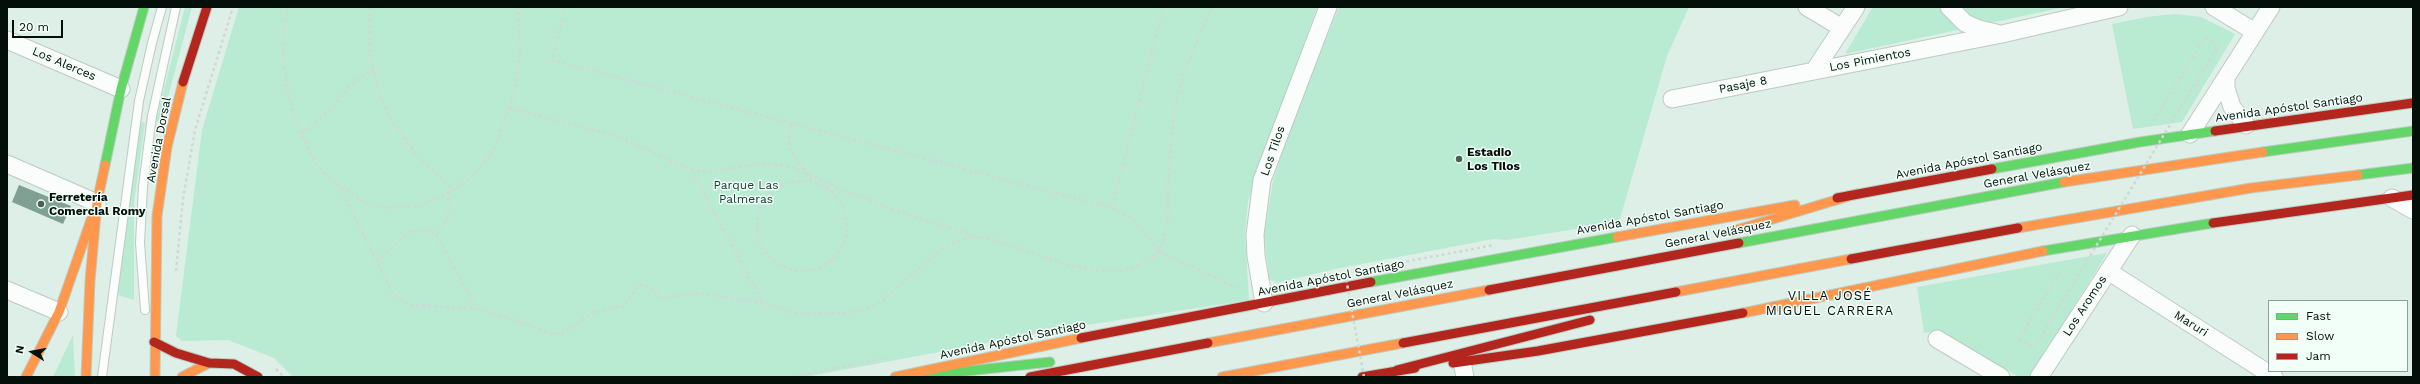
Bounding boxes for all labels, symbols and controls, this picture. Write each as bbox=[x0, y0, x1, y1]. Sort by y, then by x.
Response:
scale bar bbox=[14, 12, 65, 38]
text: 20 m bbox=[19, 20, 49, 34]
street label: Los Alerces bbox=[30, 44, 98, 84]
street label: Los Pimientos bbox=[1828, 45, 1912, 75]
street label: Pasaje 8 bbox=[1718, 73, 1768, 97]
street label: Avenida Apóstol Santiago bbox=[2214, 91, 2364, 125]
street label: Avenida Dorsal bbox=[144, 96, 174, 184]
street label: Los Tilos bbox=[1258, 124, 1288, 178]
street label: Avenida Apóstol Santiago bbox=[1895, 140, 2043, 182]
place label: Estadio Los Tilos bbox=[1467, 145, 1520, 173]
marker: Estadio Los Tilos bbox=[1454, 154, 1464, 164]
street label: General Velásquez bbox=[1982, 158, 2092, 192]
park label: Parque Las Palmeras bbox=[713, 178, 779, 206]
place label: Ferretería Comercial Romy bbox=[49, 190, 145, 218]
street label: Avenida Apóstol Santiago bbox=[1575, 198, 1725, 238]
marker: Ferretería Comercial Romy bbox=[36, 199, 46, 209]
street label: General Velásquez bbox=[1663, 217, 1773, 251]
street label: Avenida Apóstol Santiago bbox=[1257, 257, 1405, 299]
street label: Los Aromos bbox=[2060, 273, 2110, 339]
street label: General Velásquez bbox=[1345, 277, 1455, 311]
district label: VILLA JOSÉ MIGUEL CARRERA bbox=[1766, 288, 1894, 319]
legend bbox=[2268, 300, 2408, 372]
street label: Maruri bbox=[2171, 308, 2211, 340]
text: Fast bbox=[2306, 309, 2331, 323]
street label: Avenida Apóstol Santiago bbox=[939, 317, 1087, 363]
text: Slow bbox=[2306, 329, 2334, 343]
north arrow bbox=[12, 332, 52, 372]
text: N bbox=[13, 344, 27, 355]
text: Jam bbox=[2306, 349, 2331, 363]

